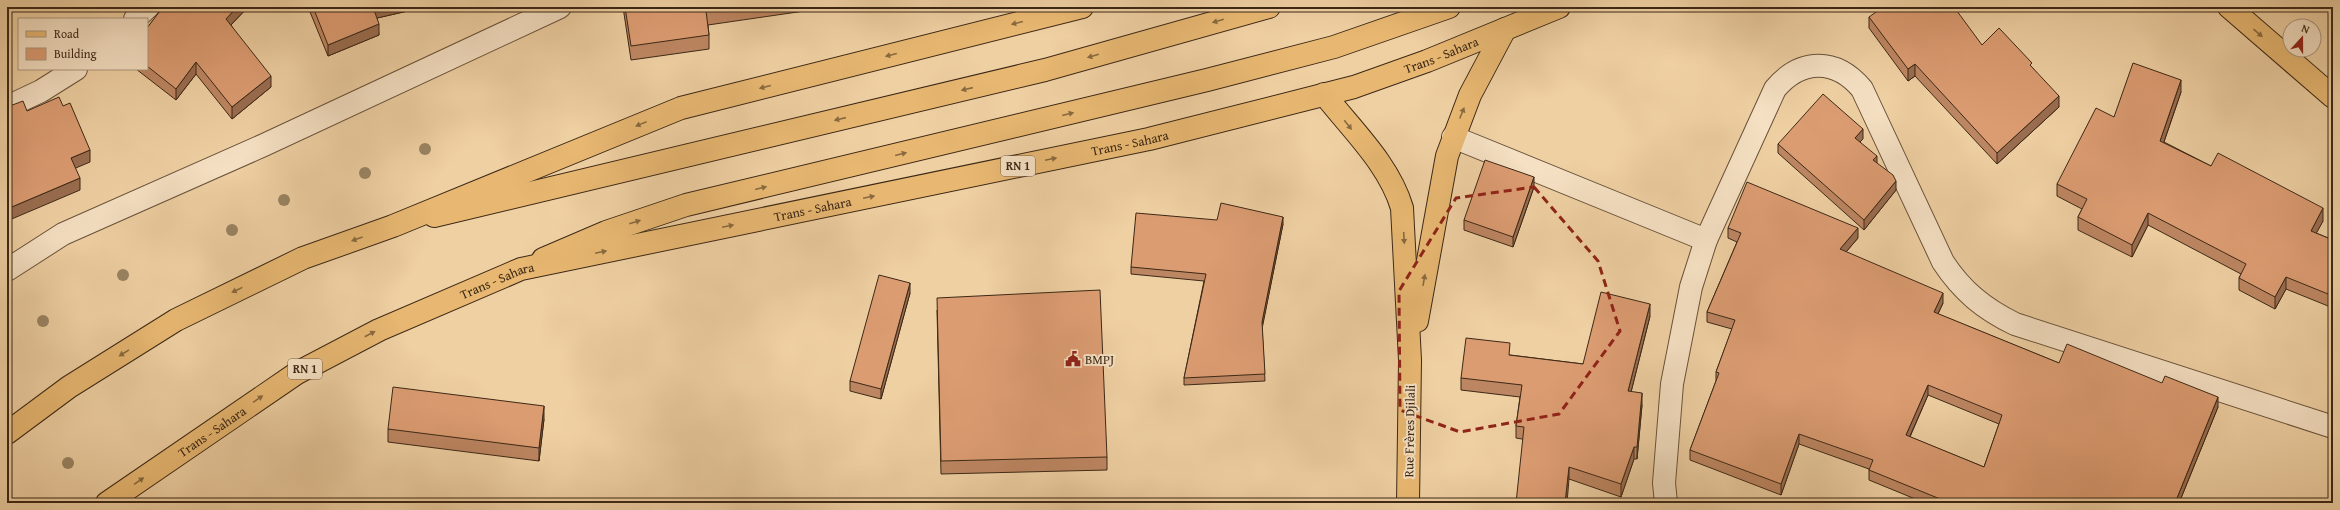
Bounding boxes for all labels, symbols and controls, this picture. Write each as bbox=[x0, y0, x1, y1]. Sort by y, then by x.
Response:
legend bbox=[18, 18, 148, 70]
one-way arrow bbox=[1212, 18, 1224, 24]
north arrow bbox=[2282, 18, 2322, 58]
text: N bbox=[2299, 20, 2312, 38]
one-way arrow bbox=[1011, 21, 1023, 27]
text: Road bbox=[54, 25, 80, 42]
one-way arrow bbox=[2253, 28, 2263, 37]
street label: Trans - Sahara bbox=[1401, 32, 1482, 78]
text: Building bbox=[54, 45, 97, 62]
one-way arrow bbox=[885, 52, 897, 58]
one-way arrow bbox=[1087, 54, 1099, 60]
one-way arrow bbox=[759, 84, 771, 90]
one-way arrow bbox=[961, 86, 973, 92]
one-way arrow bbox=[1460, 106, 1466, 118]
one-way arrow bbox=[1062, 110, 1074, 116]
one-way arrow bbox=[834, 116, 847, 122]
one-way arrow bbox=[1344, 119, 1353, 130]
one-way arrow bbox=[634, 122, 646, 128]
street label: Trans - Sahara bbox=[1089, 125, 1171, 161]
one-way arrow bbox=[895, 151, 907, 157]
road number: RN 1 bbox=[1001, 156, 1035, 176]
one-way arrow bbox=[1045, 156, 1057, 162]
one-way arrow bbox=[754, 184, 767, 190]
street label: Trans - Sahara bbox=[772, 192, 854, 226]
one-way arrow bbox=[863, 193, 875, 199]
one-way arrow bbox=[630, 219, 642, 225]
one-way arrow bbox=[722, 222, 734, 228]
one-way arrow bbox=[1401, 232, 1408, 244]
one-way arrow bbox=[350, 236, 362, 242]
one-way arrow bbox=[595, 249, 607, 255]
street label: Trans - Sahara bbox=[457, 257, 537, 304]
one-way arrow bbox=[1422, 274, 1428, 286]
one-way arrow bbox=[232, 287, 243, 293]
one-way arrow bbox=[365, 331, 376, 338]
one-way arrow bbox=[118, 349, 130, 356]
public building icon: BMPJ bbox=[1064, 350, 1082, 368]
place label: BMPJ bbox=[1085, 350, 1114, 369]
road number: RN 1 bbox=[288, 359, 322, 379]
street label: Rue Frères Djilali bbox=[1399, 384, 1420, 478]
one-way arrow bbox=[253, 395, 263, 403]
street label: Trans - Sahara bbox=[174, 401, 251, 462]
one-way arrow bbox=[134, 477, 144, 485]

